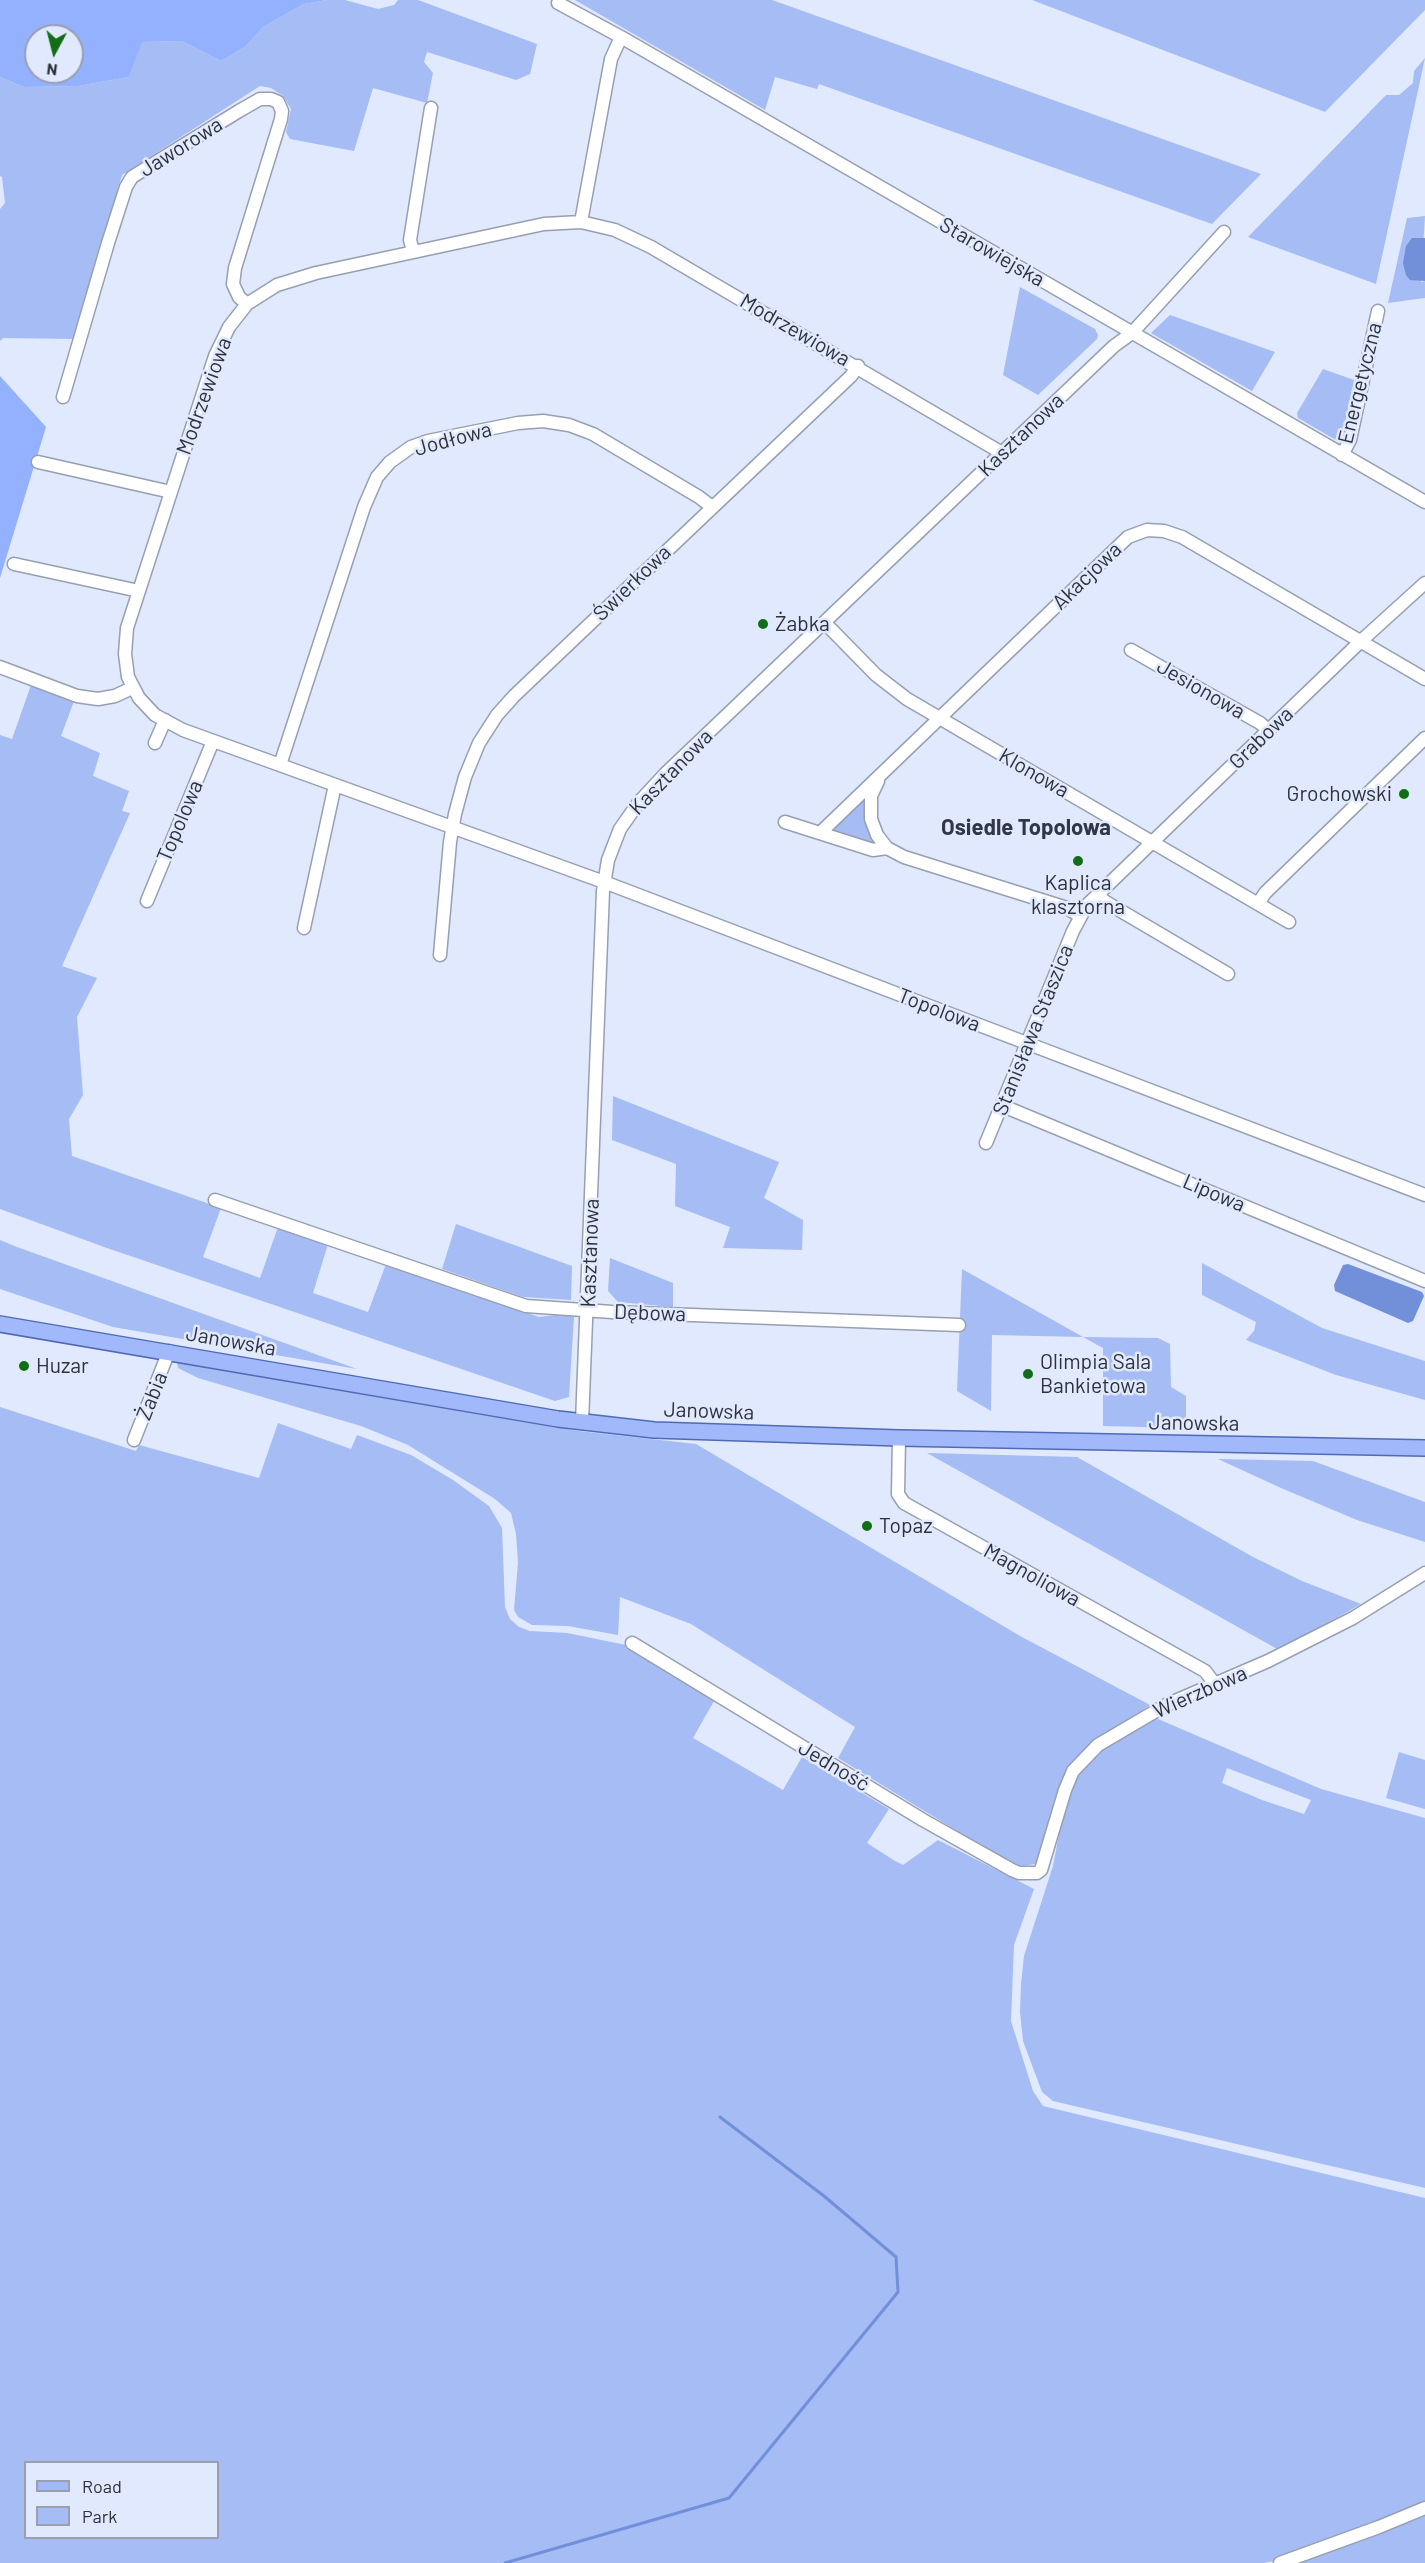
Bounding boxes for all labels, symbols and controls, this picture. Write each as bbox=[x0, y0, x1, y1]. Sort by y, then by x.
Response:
north arrow bbox=[24, 24, 84, 84]
text: N bbox=[46, 60, 58, 80]
street label: Jaworowa bbox=[135, 112, 227, 182]
street label: Starowiejska bbox=[935, 212, 1049, 292]
street label: Modrzewiowa bbox=[735, 288, 855, 372]
street label: Energetyczna bbox=[1333, 320, 1387, 446]
street label: Modrzewiowa bbox=[171, 334, 237, 458]
street label: Kasztanowa bbox=[973, 388, 1069, 482]
street label: Jodłowa bbox=[412, 417, 494, 461]
street label: Akacjowa bbox=[1047, 537, 1127, 615]
street label: Świerkowa bbox=[588, 540, 676, 626]
place label: Żabka bbox=[775, 611, 830, 637]
marker: Żabka bbox=[756, 617, 770, 631]
street label: Jesionowa bbox=[1152, 654, 1250, 724]
street label: Grabowa bbox=[1224, 701, 1298, 775]
street label: Kasztanowa bbox=[624, 724, 718, 820]
street label: Klonowa bbox=[994, 743, 1074, 803]
street label: Topolowa bbox=[152, 776, 208, 866]
place label: Grochowski bbox=[1287, 781, 1392, 807]
marker: Grochowski bbox=[1397, 787, 1411, 801]
district label: Osiedle Topolowa bbox=[941, 815, 1111, 841]
marker: Kaplica klasztorna bbox=[1071, 854, 1085, 868]
place label: Kaplica klasztorna bbox=[1031, 870, 1125, 920]
street label: Stanisława Staszica bbox=[987, 941, 1079, 1119]
street label: Topolowa bbox=[894, 983, 984, 1037]
street label: Lipowa bbox=[1179, 1169, 1249, 1217]
street label: Kasztanowa bbox=[576, 1198, 604, 1308]
street label: Dębowa bbox=[614, 1299, 686, 1327]
street label: Janowska bbox=[184, 1321, 278, 1361]
place label: Olimpia Sala Bankietowa bbox=[1040, 1349, 1151, 1399]
place label: Huzar bbox=[36, 1353, 89, 1379]
marker: Huzar bbox=[17, 1359, 31, 1373]
marker: Olimpia Sala Bankietowa bbox=[1021, 1367, 1035, 1381]
street label: Żabia bbox=[131, 1368, 173, 1424]
street label: Janowska bbox=[663, 1397, 755, 1425]
street label: Janowska bbox=[1148, 1410, 1240, 1436]
place label: Topaz bbox=[879, 1513, 933, 1539]
marker: Topaz bbox=[860, 1519, 874, 1533]
street label: Magnoliowa bbox=[979, 1538, 1085, 1612]
street label: Wierzbowa bbox=[1149, 1660, 1251, 1724]
street label: Jedność bbox=[794, 1735, 874, 1797]
legend bbox=[24, 2461, 219, 2539]
text: Road bbox=[82, 2475, 122, 2497]
text: Park bbox=[82, 2505, 117, 2527]

